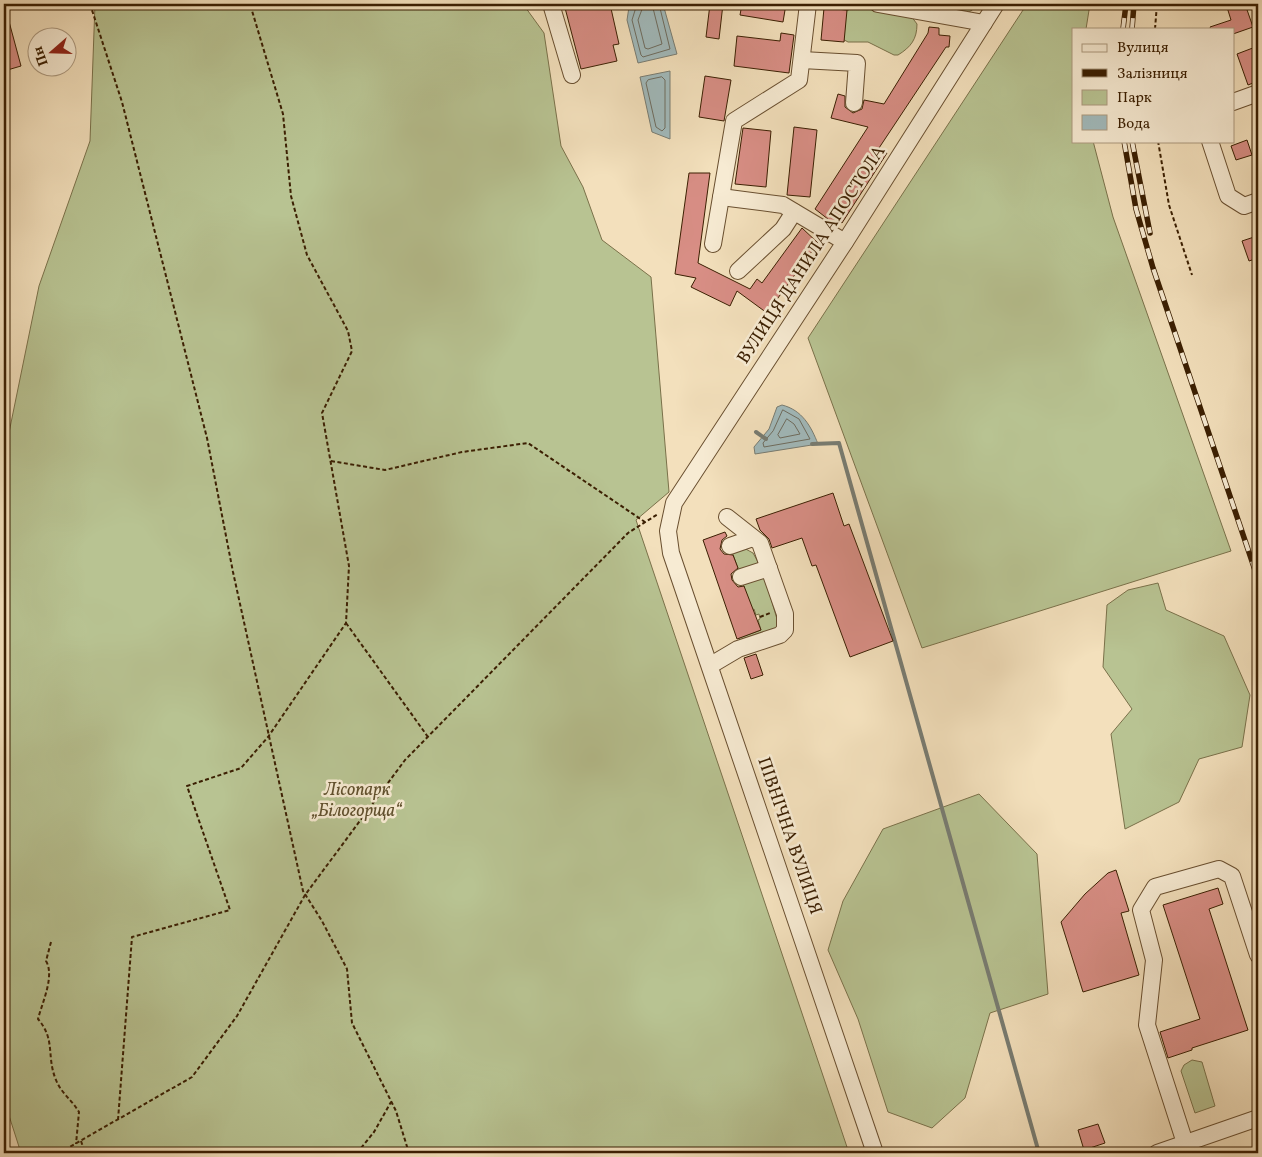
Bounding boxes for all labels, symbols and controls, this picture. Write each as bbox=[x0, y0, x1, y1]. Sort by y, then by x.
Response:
north arrow bbox=[28, 28, 78, 78]
legend bbox=[1072, 28, 1234, 142]
text: Вулиця bbox=[1117, 38, 1169, 59]
text: Пн bbox=[29, 43, 54, 69]
text: Залізниця bbox=[1117, 64, 1188, 85]
text: Парк bbox=[1117, 88, 1152, 109]
text: Вода bbox=[1117, 114, 1150, 135]
street label: ВУЛИЦЯ ДАНИЛА АПОСТОЛА bbox=[732, 141, 892, 369]
street label: ПІВНІЧНА ВУЛИЦЯ bbox=[750, 754, 828, 918]
park label: Лісопарк „Білогорща“ bbox=[311, 778, 403, 824]

